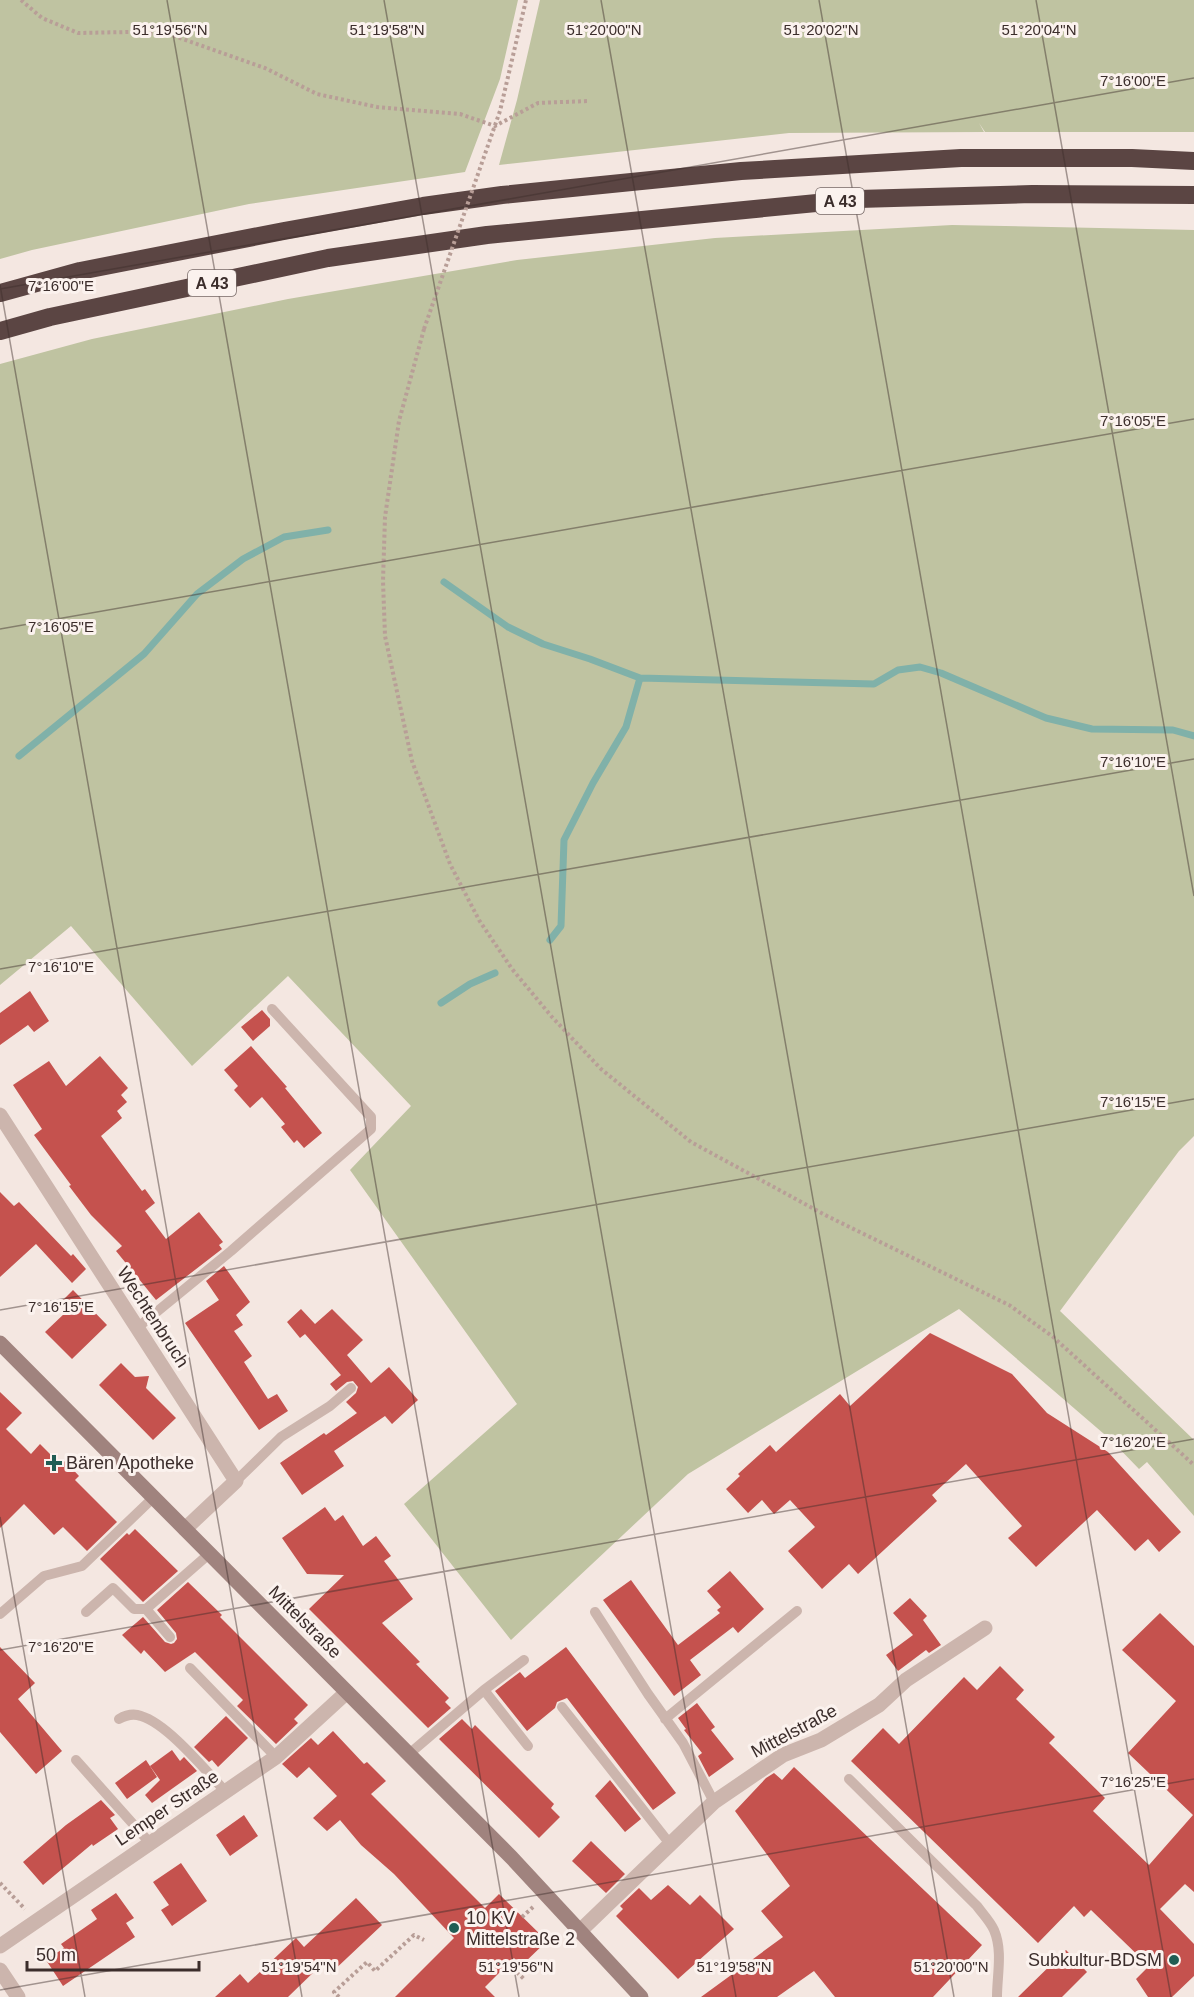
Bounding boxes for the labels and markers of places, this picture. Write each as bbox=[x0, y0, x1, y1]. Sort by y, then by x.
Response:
place label: Bären Apotheke bbox=[66, 1453, 194, 1473]
marker: Bären Apotheke bbox=[47, 1456, 61, 1470]
place label: 10 KV Mittelstraße 2 bbox=[466, 1908, 575, 1949]
marker: 10 KV Mittelstraße 2 bbox=[447, 1921, 461, 1935]
place label: Subkultur-BDSM bbox=[1028, 1950, 1162, 1970]
marker: Subkultur-BDSM bbox=[1167, 1953, 1181, 1967]

